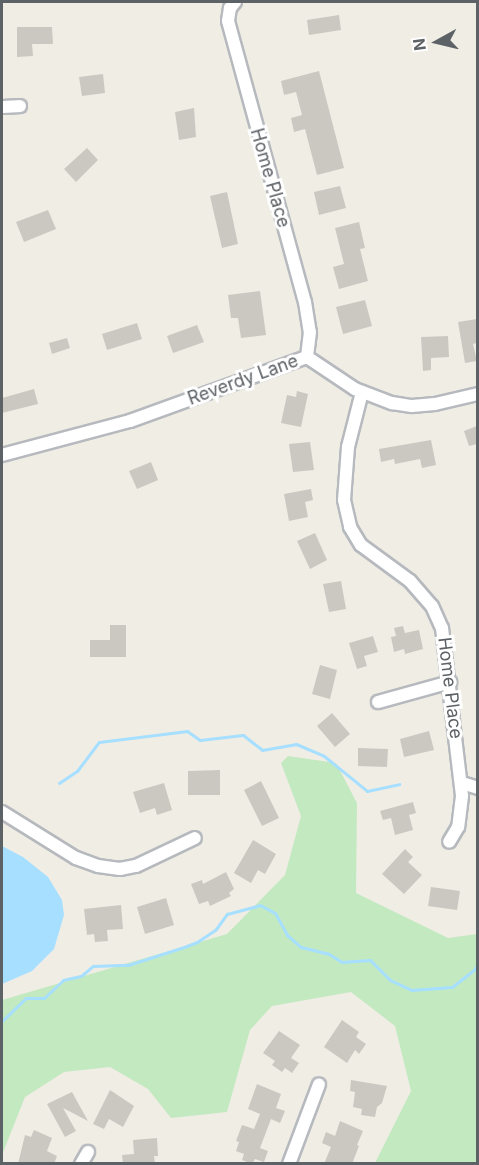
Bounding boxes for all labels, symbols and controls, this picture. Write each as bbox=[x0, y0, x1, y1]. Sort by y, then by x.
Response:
north arrow bbox=[407, 12, 467, 72]
text: N bbox=[408, 37, 430, 52]
street label: Home Place bbox=[246, 126, 294, 230]
street label: Reverdy Lane bbox=[185, 350, 301, 410]
street label: Home Place bbox=[433, 636, 467, 740]

